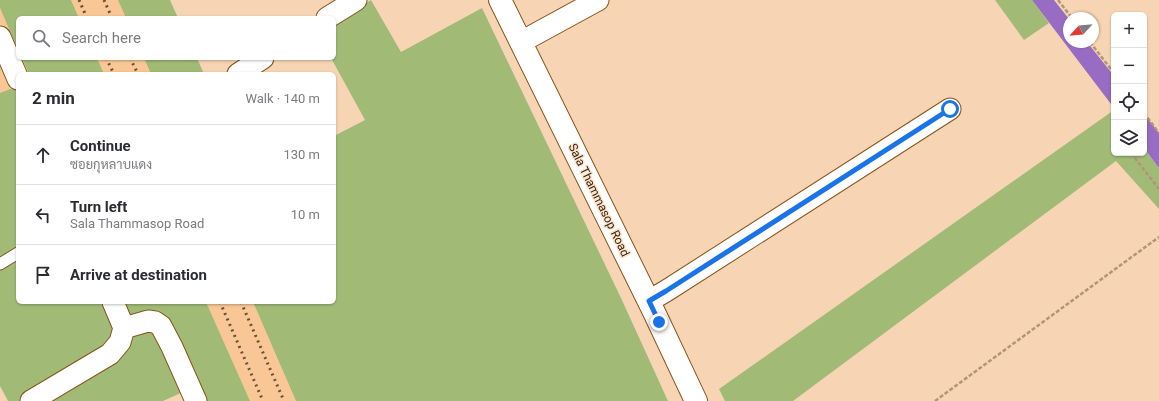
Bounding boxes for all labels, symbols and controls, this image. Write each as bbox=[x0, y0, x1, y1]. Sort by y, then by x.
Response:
north arrow bbox=[1063, 12, 1099, 48]
map controls bbox=[1111, 12, 1147, 156]
button: + bbox=[1111, 12, 1147, 48]
search box bbox=[16, 16, 336, 60]
icon: search bbox=[30, 27, 52, 49]
text: Search here bbox=[62, 29, 141, 47]
button: − bbox=[1111, 48, 1147, 84]
button: locate bbox=[1111, 84, 1147, 120]
text: 2 min bbox=[32, 88, 75, 108]
text: Walk · 140 m bbox=[245, 91, 320, 106]
route start bbox=[941, 100, 959, 118]
button: layers bbox=[1111, 120, 1147, 156]
text: Continue bbox=[70, 137, 131, 155]
street label: Sala Thammasop Road bbox=[566, 141, 632, 259]
icon: ahead bbox=[32, 144, 54, 166]
text: 130 m bbox=[283, 147, 320, 162]
text: ซอยกุหลาบแดง bbox=[70, 157, 152, 172]
text: Turn left bbox=[70, 198, 127, 216]
icon: left bbox=[32, 204, 54, 226]
text: 10 m bbox=[291, 207, 320, 222]
text: Sala Thammasop Road bbox=[70, 216, 204, 231]
icon: arrive bbox=[32, 264, 54, 286]
text: Arrive at destination bbox=[70, 266, 207, 284]
route end bbox=[650, 313, 668, 331]

